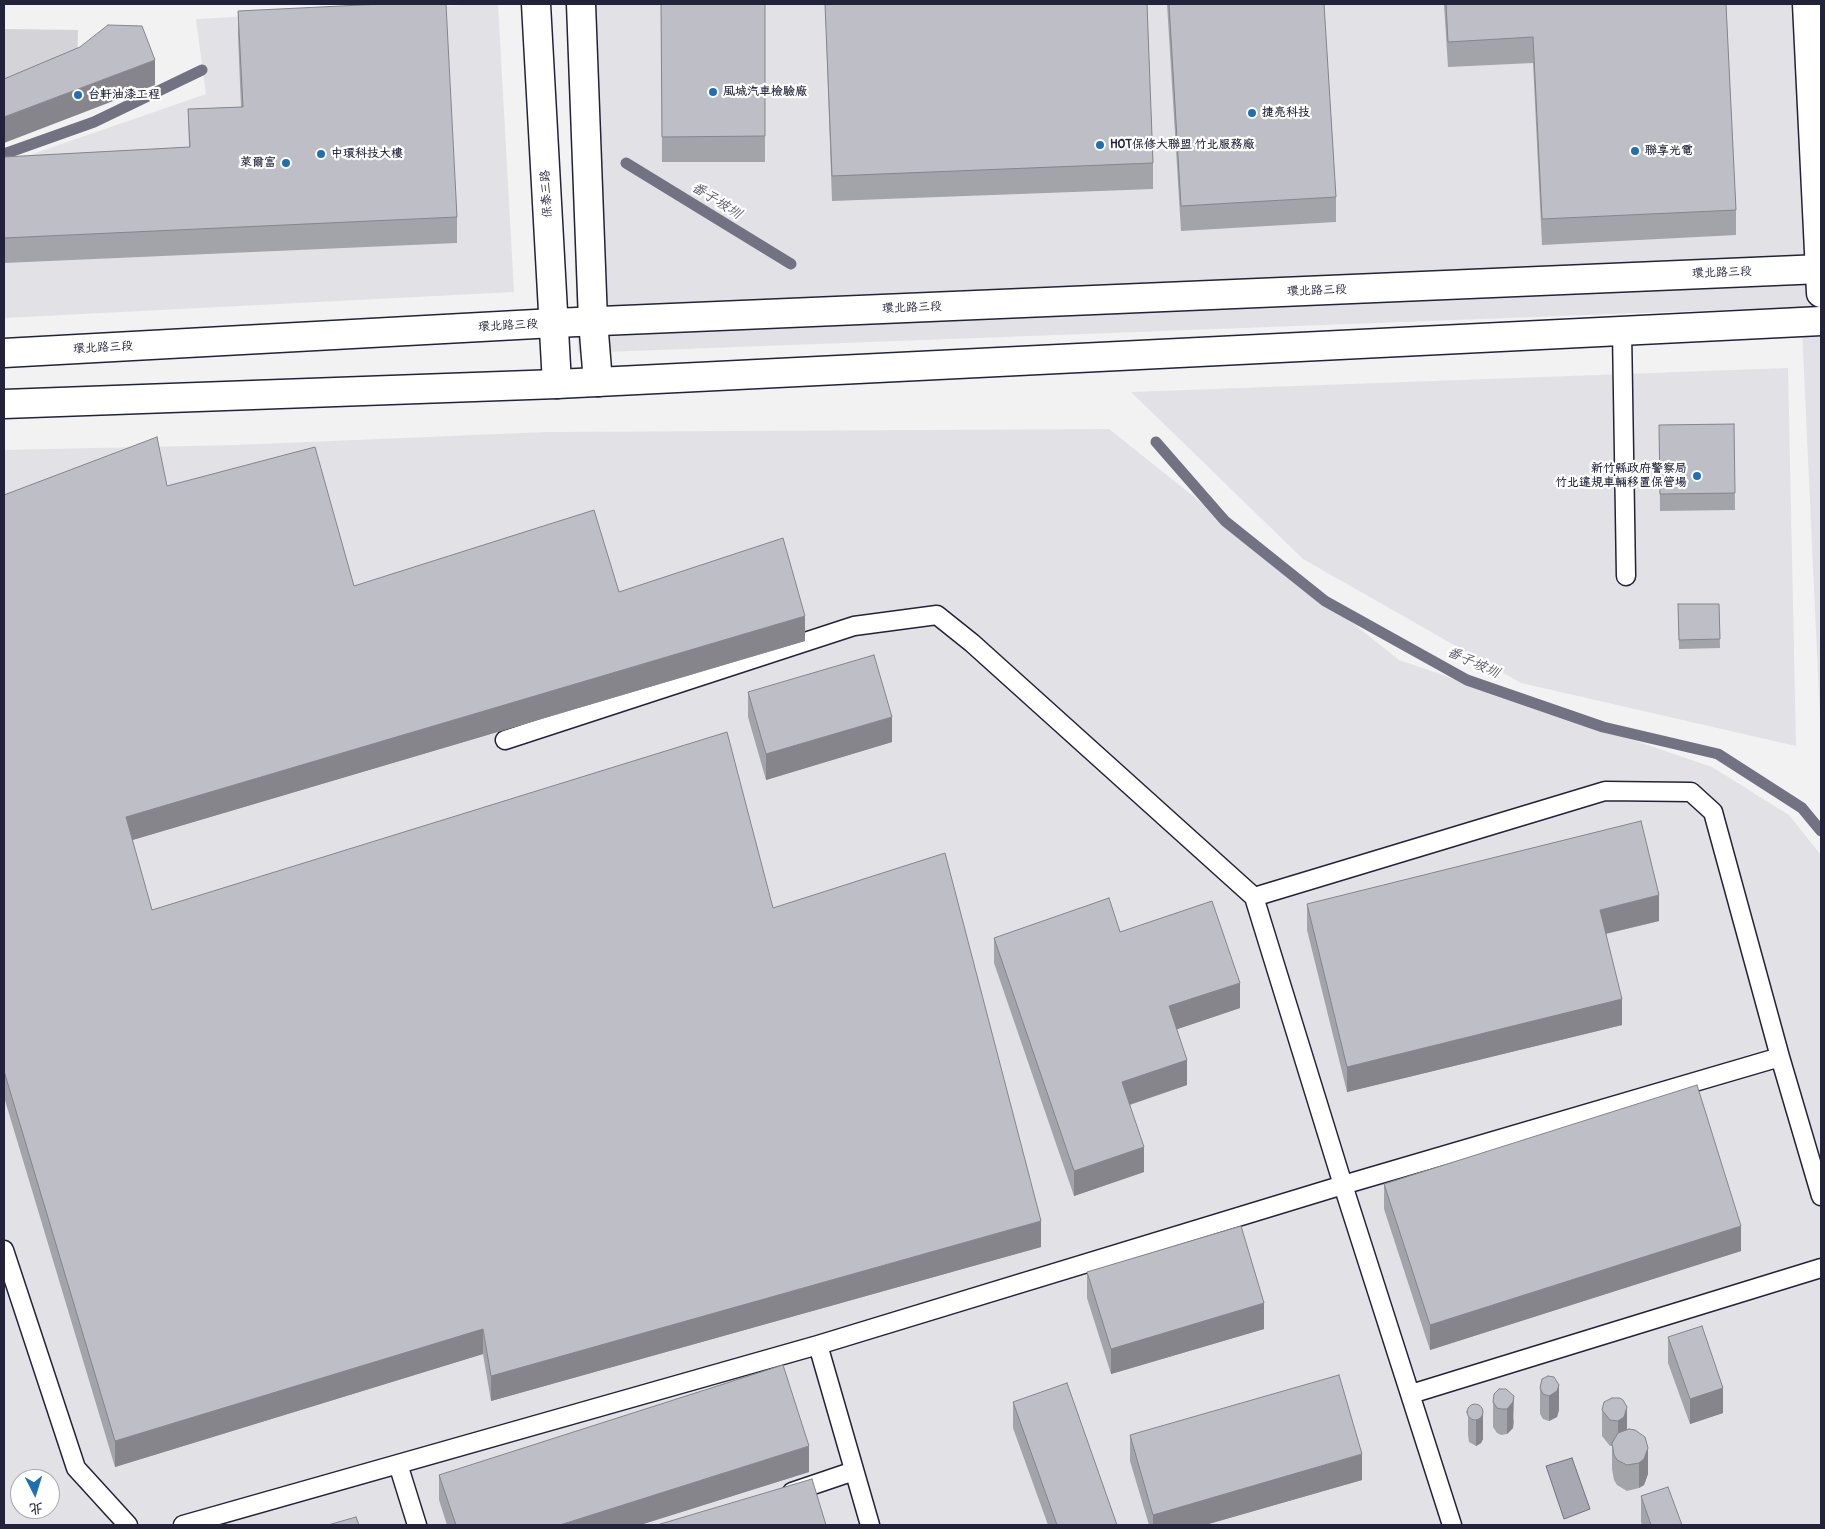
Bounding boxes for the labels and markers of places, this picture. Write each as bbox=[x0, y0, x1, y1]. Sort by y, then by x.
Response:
place label: 風城汽車檢驗廠 bbox=[723, 85, 807, 99]
marker: 風城汽車檢驗廠 bbox=[707, 86, 719, 98]
place label: 台軒油漆工程 bbox=[88, 88, 160, 102]
marker: 台軒油漆工程 bbox=[72, 89, 84, 101]
place label: 捷亮科技 bbox=[1262, 106, 1310, 120]
marker: 捷亮科技 bbox=[1246, 107, 1258, 119]
place label: HOT保修大聯盟 竹北服務廠 bbox=[1110, 138, 1254, 152]
marker: HOT保修大聯盟 竹北服務廠 bbox=[1094, 139, 1106, 151]
place label: 聯享光電 bbox=[1645, 144, 1693, 158]
marker: 聯享光電 bbox=[1629, 145, 1641, 157]
place label: 中環科技大樓 bbox=[331, 147, 403, 161]
marker: 中環科技大樓 bbox=[315, 148, 327, 160]
place label: 萊爾富 bbox=[240, 156, 276, 170]
marker: 萊爾富 bbox=[280, 157, 292, 169]
place label: 新竹縣政府警察局 竹北違規車輛移置保管場 bbox=[1555, 462, 1687, 490]
marker: 新竹縣政府警察局 竹北違規車輛移置保管場 bbox=[1691, 470, 1703, 482]

